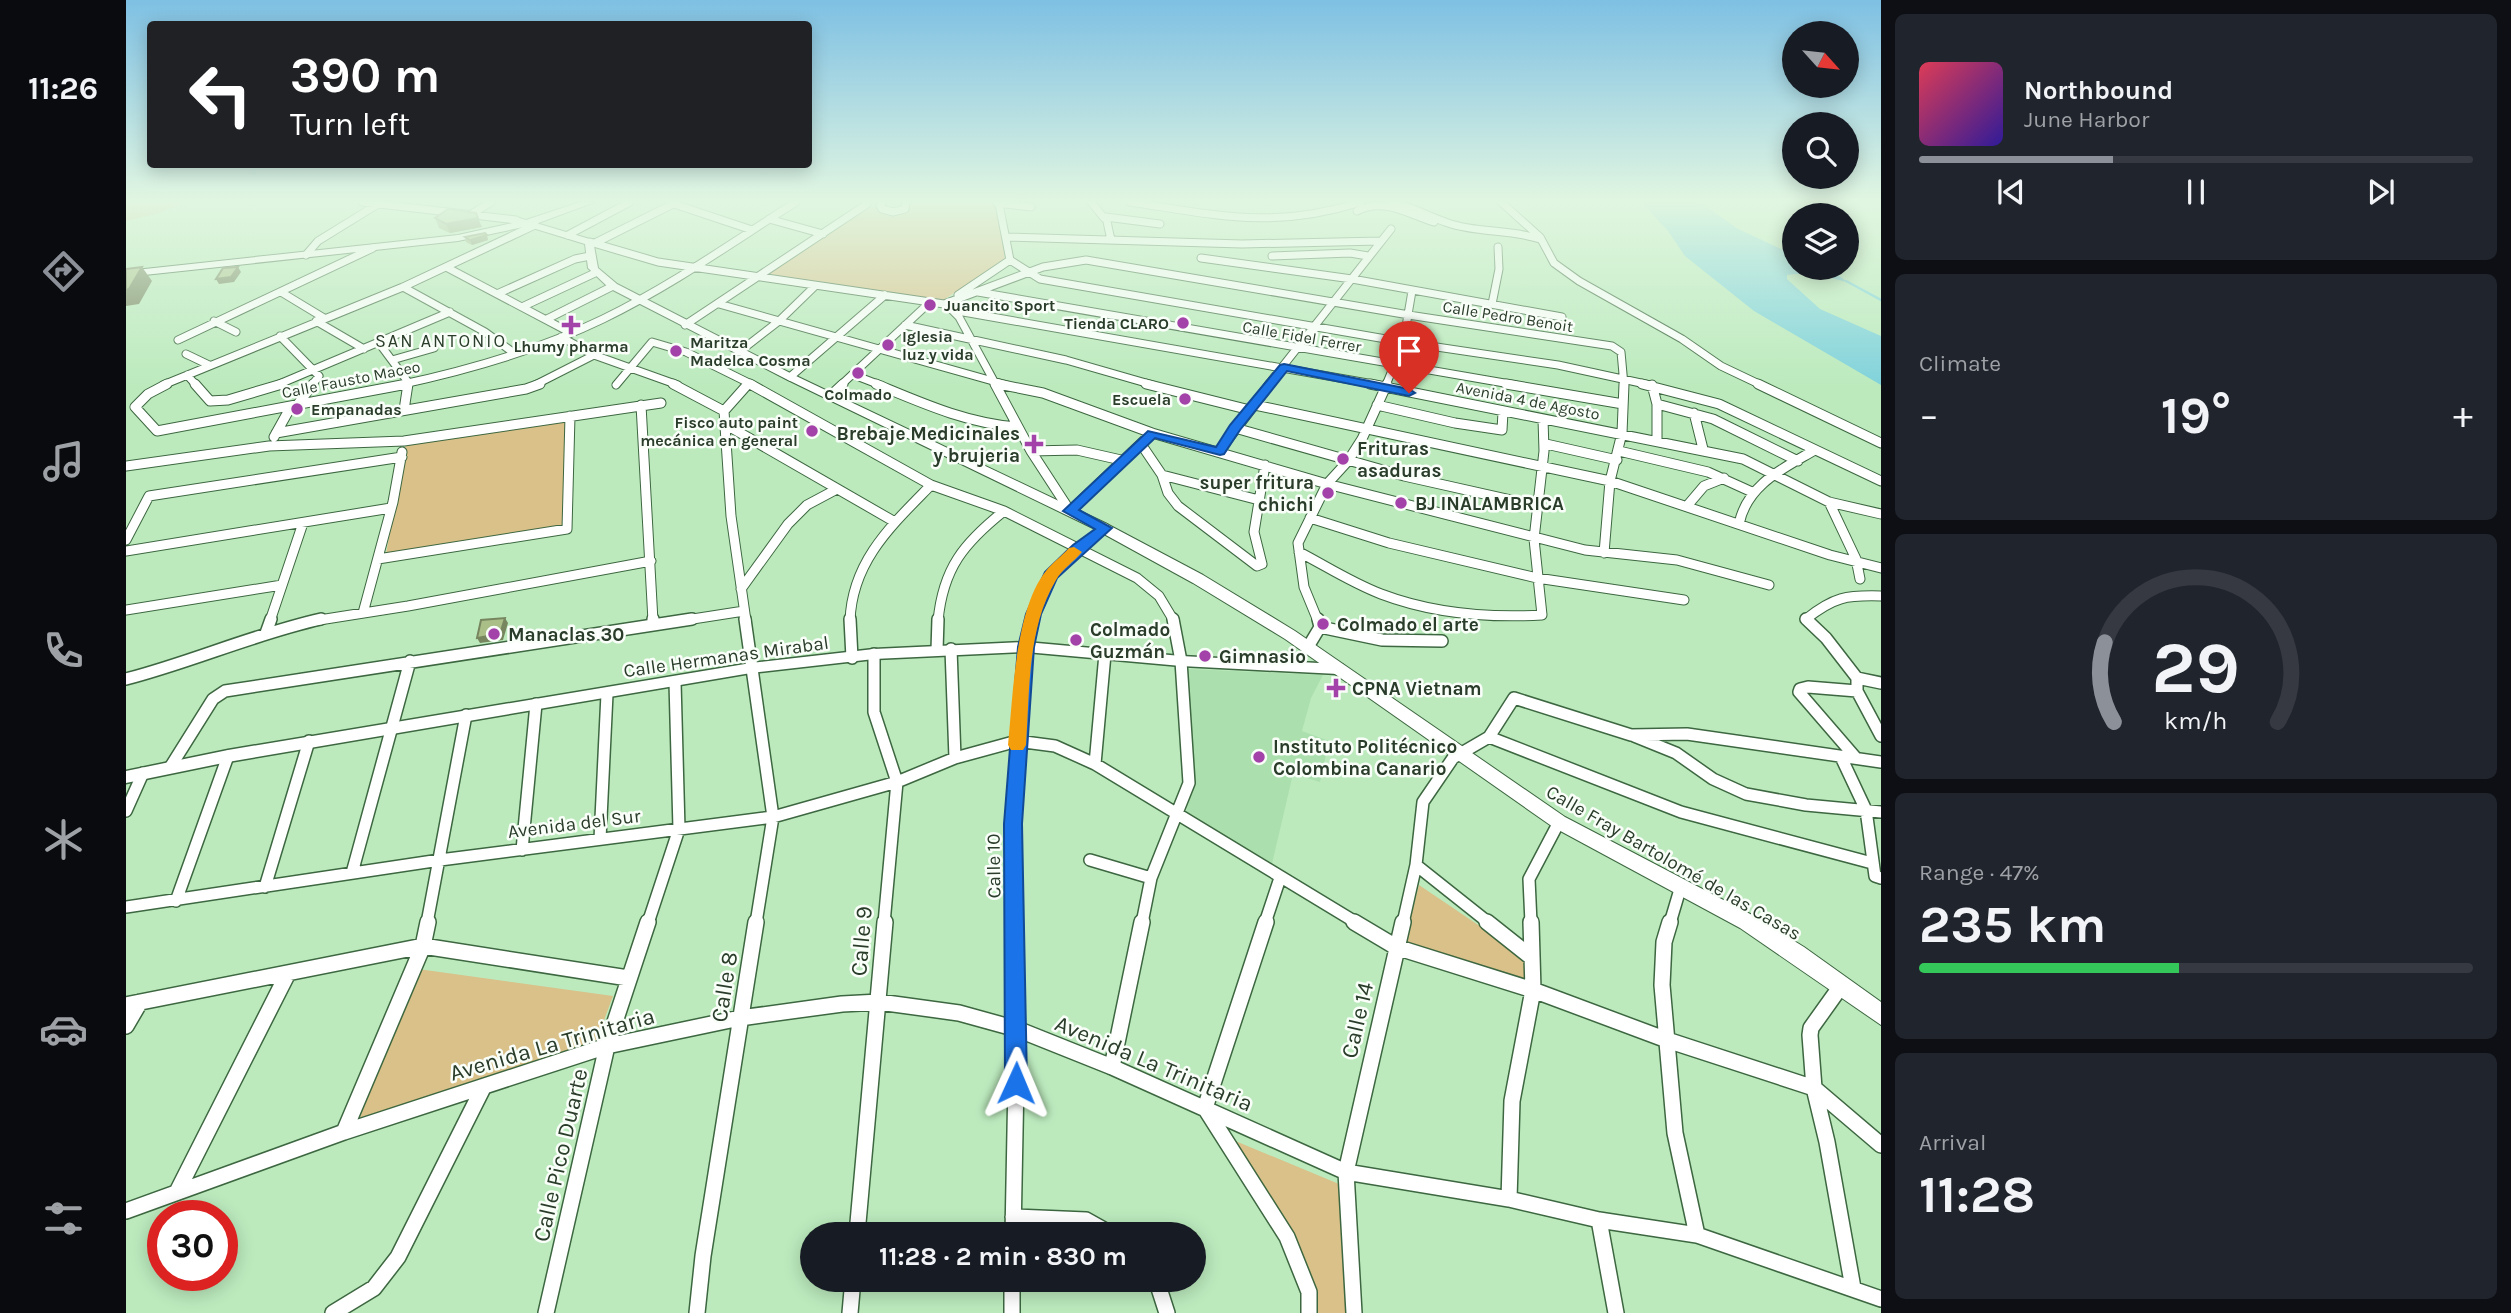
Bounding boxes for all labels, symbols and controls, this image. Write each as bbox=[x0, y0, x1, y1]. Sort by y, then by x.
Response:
north arrow bbox=[1782, 21, 1858, 98]
map controls bbox=[1782, 21, 1859, 280]
text: 390 m bbox=[290, 47, 440, 104]
icon: left bbox=[175, 49, 266, 140]
text: 11:26 bbox=[28, 70, 98, 107]
text: Northbound bbox=[2024, 75, 2173, 106]
text: Turn left bbox=[290, 106, 410, 143]
text: June Harbor bbox=[2024, 106, 2149, 133]
button: search bbox=[1782, 112, 1859, 189]
icon: previous bbox=[1992, 173, 2030, 211]
icon: pause bbox=[2177, 173, 2215, 211]
icon: next bbox=[2362, 173, 2400, 211]
button: layers bbox=[1782, 203, 1859, 280]
icon: directions bbox=[39, 247, 88, 296]
place label: Juancito Sport bbox=[944, 296, 1055, 315]
marker: Juancito Sport bbox=[922, 297, 938, 313]
street label: Calle Pedro Benoit bbox=[1441, 297, 1575, 336]
place label: Tienda CLARO bbox=[1064, 314, 1169, 333]
marker: Tienda CLARO bbox=[1175, 315, 1191, 331]
marker: Lhumy pharma bbox=[563, 317, 579, 333]
street label: Calle Fidel Ferrer bbox=[1241, 317, 1363, 356]
pin bbox=[1379, 321, 1439, 393]
place label: Iglesia luz y vida bbox=[902, 327, 974, 364]
district label: SAN ANTONIO bbox=[375, 330, 507, 352]
icon: arrive bbox=[1390, 332, 1428, 370]
place label: Maritza Madelca Cosma bbox=[690, 333, 811, 370]
place label: Lhumy pharma bbox=[513, 337, 629, 356]
marker: Iglesia luz y vida bbox=[880, 337, 896, 353]
marker: Maritza Madelca Cosma bbox=[668, 343, 684, 359]
text: Climate bbox=[1919, 350, 2001, 377]
street label: Calle Fausto Maceo bbox=[280, 357, 422, 402]
marker: Colmado bbox=[850, 365, 866, 381]
street label: Avenida 4 de Agosto bbox=[1454, 377, 1601, 424]
place label: Colmado bbox=[824, 385, 892, 404]
text: 19° bbox=[2161, 385, 2231, 446]
place label: Escuela bbox=[1112, 390, 1171, 409]
marker: Escuela bbox=[1177, 391, 1193, 407]
text: − bbox=[1919, 393, 1939, 438]
text: + bbox=[2453, 393, 2473, 438]
place label: Empanadas bbox=[311, 400, 402, 419]
marker: Empanadas bbox=[289, 401, 305, 417]
place label: Fisco auto paint mecánica en general bbox=[640, 413, 798, 450]
marker: Fisco auto paint mecánica en general bbox=[804, 423, 820, 439]
place label: Brebaje Medicinales y brujeria bbox=[836, 423, 1020, 467]
marker: Brebaje Medicinales y brujeria bbox=[1026, 436, 1042, 452]
icon: music bbox=[39, 437, 88, 486]
place label: Frituras asaduras bbox=[1357, 438, 1441, 482]
marker: Frituras asaduras bbox=[1335, 451, 1351, 467]
place label: super fritura chichi bbox=[1199, 472, 1314, 516]
marker: super fritura chichi bbox=[1320, 485, 1336, 501]
place label: BJ INALAMBRICA bbox=[1415, 493, 1564, 515]
marker: BJ INALAMBRICA bbox=[1393, 495, 1409, 511]
place label: Colmado el arte bbox=[1337, 614, 1479, 636]
marker: Colmado el arte bbox=[1315, 616, 1331, 632]
place label: Colmado Guzmán bbox=[1090, 619, 1170, 663]
place label: Manaclas 30 bbox=[508, 624, 624, 646]
icon: phone bbox=[39, 626, 88, 675]
marker: Manaclas 30 bbox=[486, 626, 502, 642]
text: 29 bbox=[2152, 626, 2240, 711]
street label: Calle Hermanas Mirabal bbox=[622, 632, 830, 682]
marker: Colmado Guzmán bbox=[1068, 632, 1084, 648]
place label: Gimnasio bbox=[1219, 646, 1306, 668]
marker: Gimnasio bbox=[1197, 648, 1213, 664]
marker: CPNA Vietnam bbox=[1326, 678, 1346, 698]
place label: CPNA Vietnam bbox=[1352, 678, 1482, 700]
text: km/h bbox=[2164, 706, 2228, 735]
place label: Instituto Politécnico Colombina Canario bbox=[1273, 736, 1457, 780]
marker: Instituto Politécnico Colombina Canario bbox=[1251, 749, 1267, 765]
street label: Calle Fray Bartolomé de las Casas bbox=[1542, 781, 1805, 945]
street label: Avenida del Sur bbox=[506, 805, 642, 843]
icon: climate bbox=[39, 815, 88, 864]
street label: Calle 10 bbox=[982, 834, 1006, 898]
text: Range · 47% bbox=[1919, 859, 2040, 886]
text: 235 km bbox=[1919, 894, 2106, 955]
street label: Calle 9 bbox=[845, 905, 878, 977]
street label: Calle 8 bbox=[706, 950, 743, 1024]
street label: Calle 14 bbox=[1336, 979, 1379, 1061]
street label: Avenida La Trinitaria bbox=[446, 1002, 658, 1087]
icon: car bbox=[39, 1005, 88, 1054]
street label: Avenida La Trinitaria bbox=[1051, 1010, 1257, 1117]
position arrow bbox=[979, 1046, 1053, 1120]
street label: Calle Pico Duarte bbox=[527, 1066, 594, 1244]
text: Arrival bbox=[1919, 1129, 1986, 1156]
text: 11:28 bbox=[1919, 1164, 2035, 1225]
icon: filters bbox=[39, 1194, 88, 1243]
speed limit sign: 30 bbox=[147, 1200, 238, 1291]
text: 11:28 · 2 min · 830 m bbox=[879, 1241, 1127, 1272]

